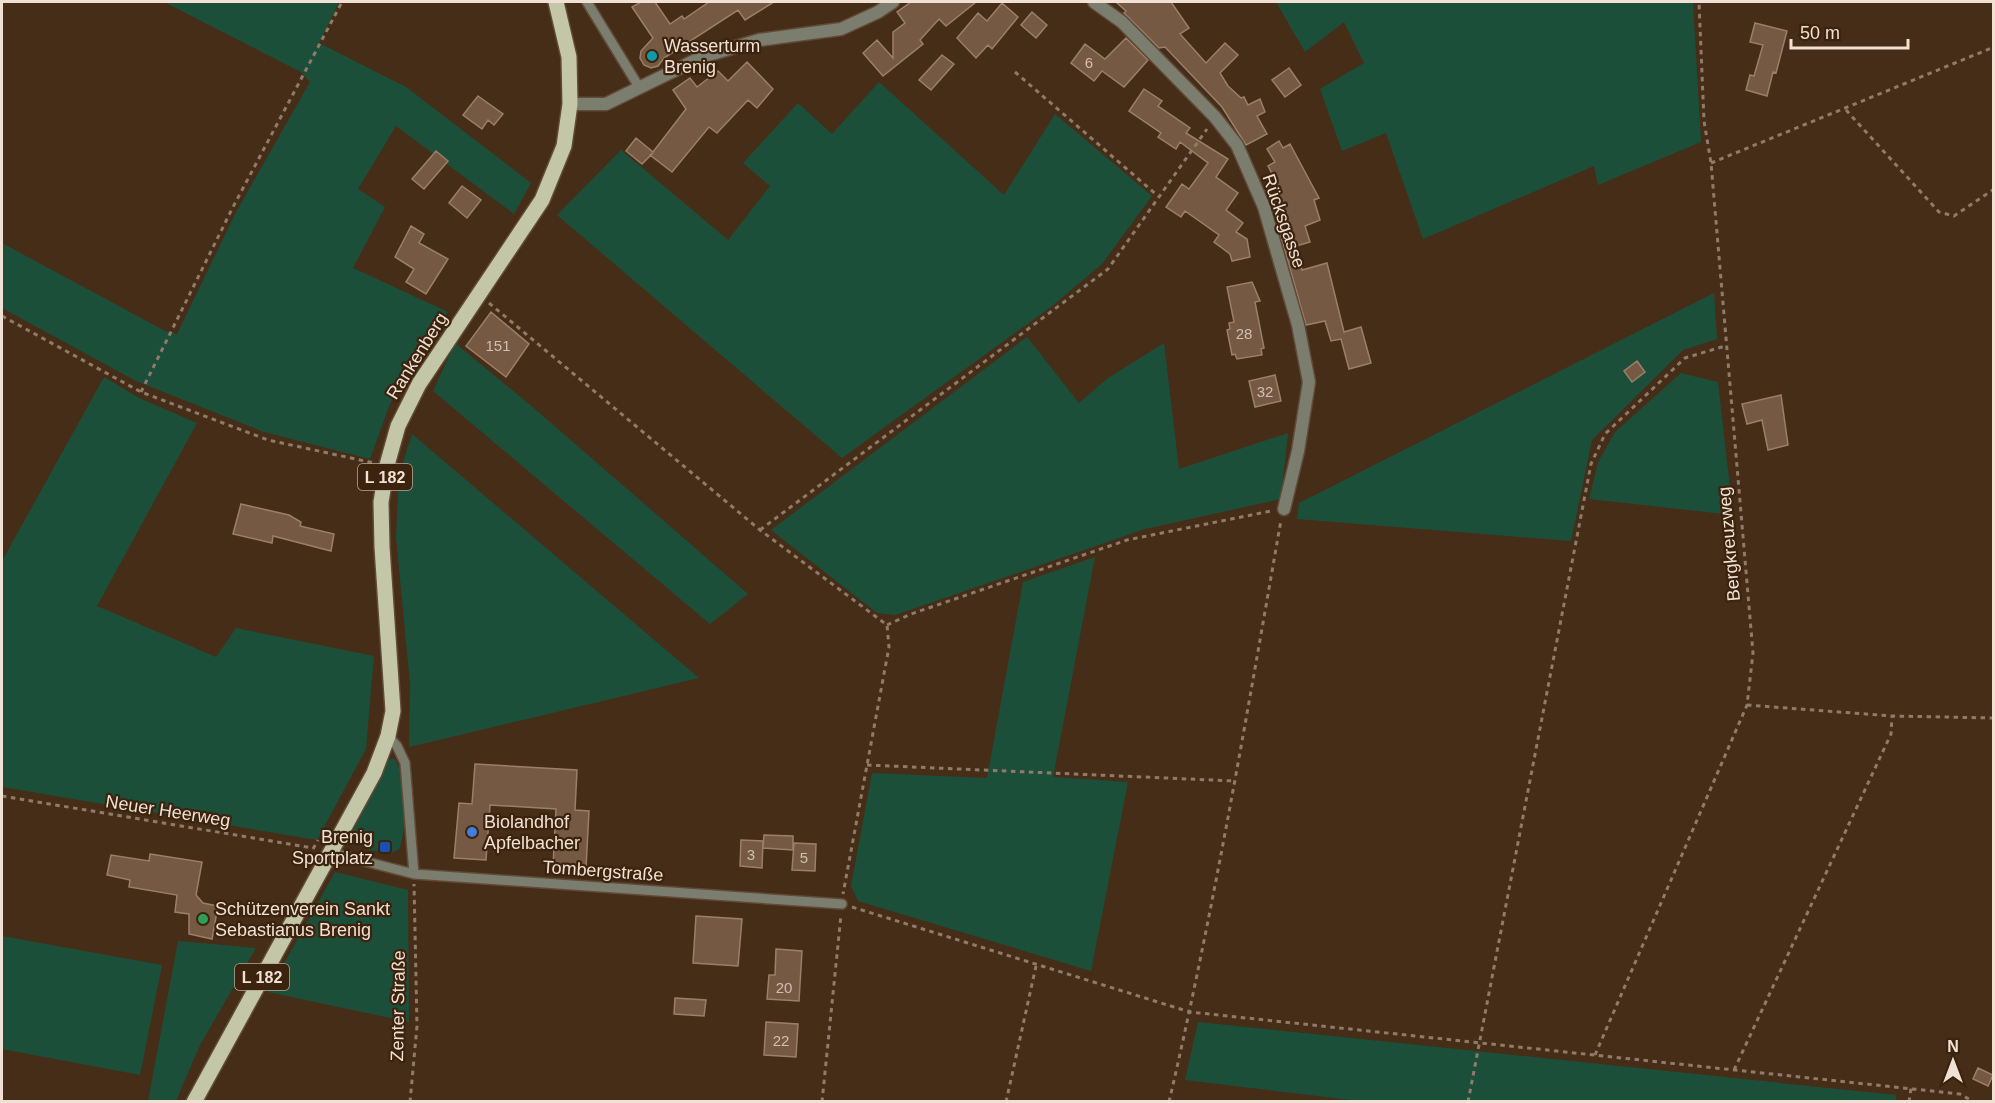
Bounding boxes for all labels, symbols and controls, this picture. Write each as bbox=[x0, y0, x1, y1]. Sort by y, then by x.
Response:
scale bar bbox=[1791, 12, 1908, 50]
text: 50 m bbox=[1800, 23, 1840, 43]
place label: Wasserturm Brenig bbox=[664, 36, 760, 77]
marker: Wasserturm Brenig bbox=[645, 49, 659, 63]
house number: 6 bbox=[1085, 54, 1093, 71]
street label: Rücksgasse bbox=[1259, 171, 1309, 271]
street label: Rankenberg bbox=[383, 309, 451, 403]
house number: 28 bbox=[1236, 325, 1252, 342]
house number: 151 bbox=[485, 337, 511, 354]
house number: 32 bbox=[1257, 383, 1273, 400]
road number: L 182 bbox=[358, 464, 412, 490]
street label: Bergkreuzweg bbox=[1714, 486, 1744, 602]
street label: Neuer Heerweg bbox=[104, 791, 232, 831]
place label: Biolandhof Apfelbacher bbox=[484, 812, 580, 853]
marker: Biolandhof Apfelbacher bbox=[465, 825, 479, 839]
place label: Brenig Sportplatz bbox=[292, 827, 373, 868]
marker: Brenig Sportplatz bbox=[378, 840, 392, 854]
house number: 3 bbox=[747, 846, 755, 863]
house number: 5 bbox=[800, 849, 808, 866]
street label: Tombergstraße bbox=[542, 857, 664, 885]
place label: Schützenverein Sankt Sebastianus Brenig bbox=[215, 899, 390, 940]
marker: Schützenverein Sankt Sebastianus Brenig bbox=[196, 912, 210, 926]
street label: Zenter Straße bbox=[387, 950, 409, 1062]
road number: L 182 bbox=[235, 964, 289, 990]
house number: 20 bbox=[776, 979, 792, 996]
north arrow bbox=[1923, 1031, 1983, 1091]
house number: 22 bbox=[773, 1032, 789, 1049]
text: N bbox=[1947, 1038, 1959, 1055]

